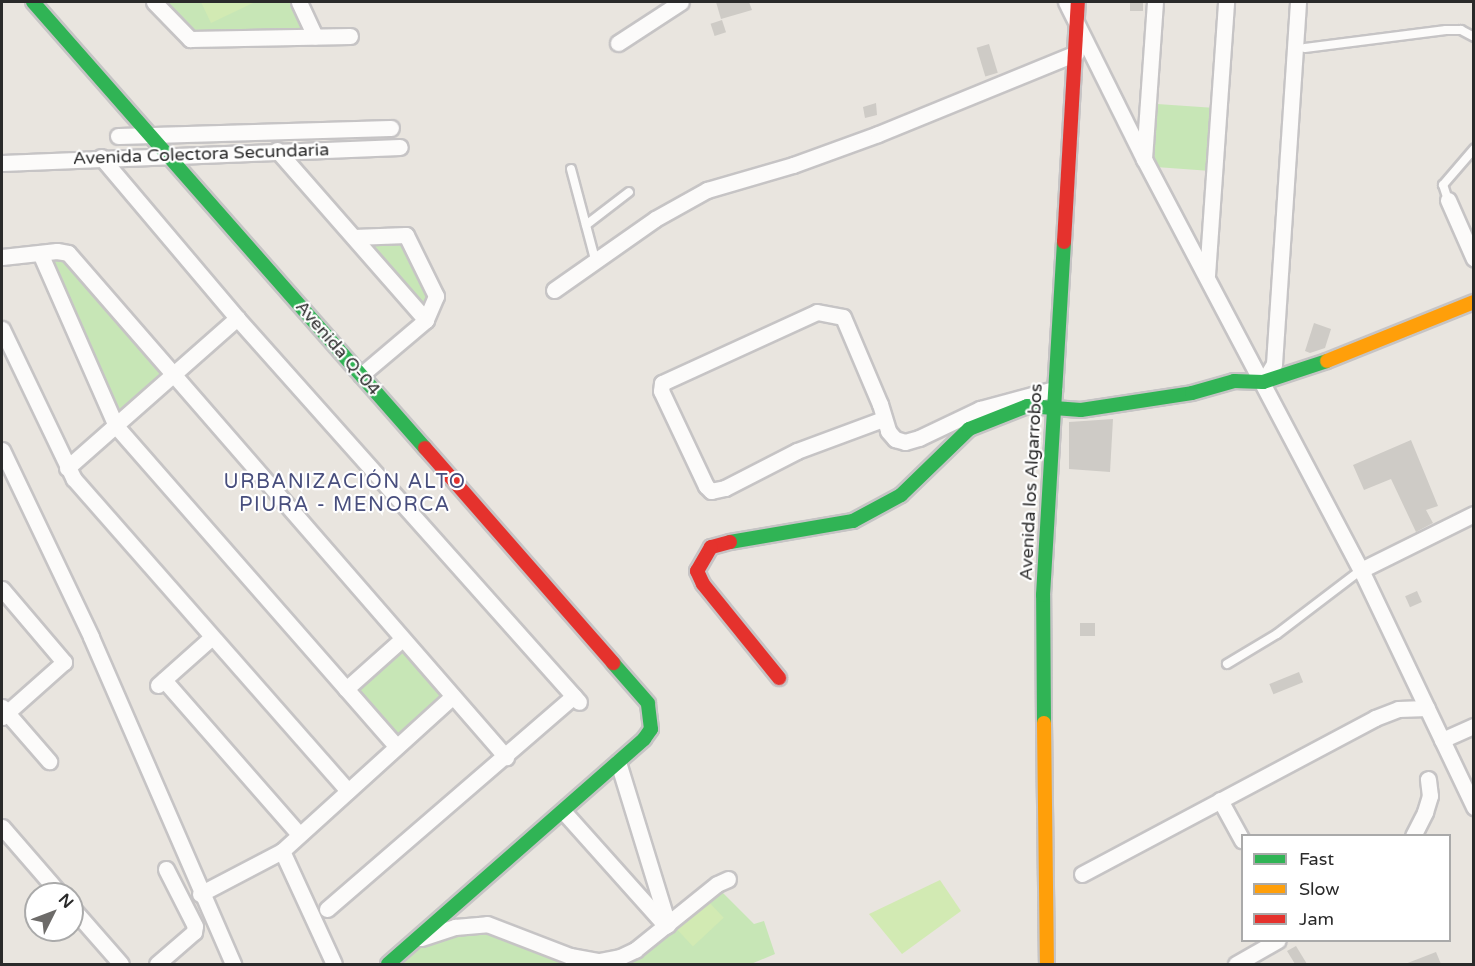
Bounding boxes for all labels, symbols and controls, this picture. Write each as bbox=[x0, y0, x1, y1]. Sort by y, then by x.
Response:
street label: Avenida Colectora Secundaria bbox=[72, 139, 330, 169]
street label: Avenida Q-04 bbox=[291, 296, 385, 400]
street label: Avenida los Algarrobos bbox=[1015, 383, 1047, 581]
district label: URBANIZACIÓN ALTO PIURA - MENORCA bbox=[224, 470, 466, 517]
legend bbox=[1241, 834, 1451, 942]
text: Fast bbox=[1299, 848, 1334, 870]
text: Slow bbox=[1299, 878, 1340, 900]
north arrow bbox=[24, 882, 84, 942]
text: N bbox=[54, 890, 78, 913]
text: Jam bbox=[1299, 908, 1334, 930]

